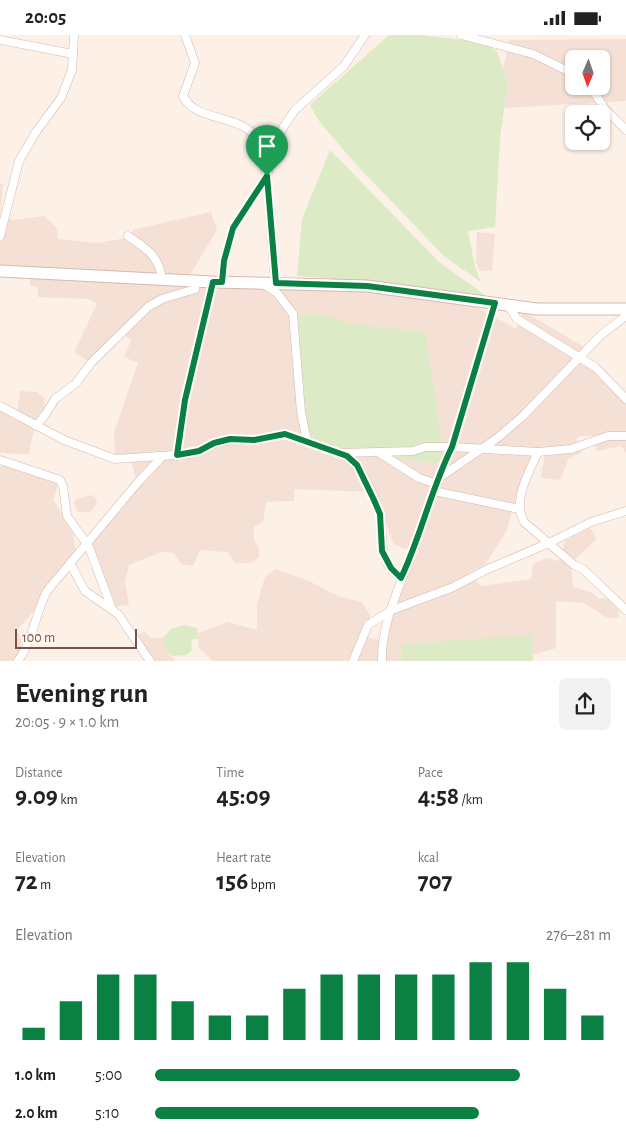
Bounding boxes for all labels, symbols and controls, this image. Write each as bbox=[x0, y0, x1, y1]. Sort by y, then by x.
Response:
text: 20:05 bbox=[25, 8, 66, 27]
north arrow bbox=[565, 50, 610, 95]
map controls bbox=[565, 50, 610, 150]
button: locate bbox=[565, 105, 610, 150]
pin bbox=[246, 125, 288, 176]
icon: arrive bbox=[253, 132, 281, 160]
scale bar bbox=[15, 626, 138, 649]
text: 100 m bbox=[22, 631, 55, 645]
button: share bbox=[559, 678, 611, 730]
text: Evening run bbox=[15, 680, 148, 708]
text: 20:05 · 9 × 1.0 km bbox=[15, 714, 119, 730]
text: Distance bbox=[15, 766, 62, 780]
text: Time bbox=[216, 766, 244, 780]
text: Pace bbox=[418, 766, 443, 780]
text: 9.09 bbox=[15, 784, 58, 809]
text: 45:09 bbox=[216, 784, 271, 809]
text: 4:58 bbox=[418, 784, 459, 809]
text: km bbox=[58, 793, 78, 807]
text: /km bbox=[459, 793, 483, 807]
text: Elevation bbox=[15, 851, 66, 865]
text: Heart rate bbox=[216, 851, 271, 865]
text: kcal bbox=[418, 851, 439, 865]
text: 72 bbox=[15, 869, 38, 894]
text: 156 bbox=[216, 869, 248, 894]
text: 707 bbox=[418, 869, 452, 894]
text: m bbox=[38, 878, 51, 892]
text: bpm bbox=[248, 878, 276, 892]
text: Elevation bbox=[15, 927, 73, 943]
text: 276–281 m bbox=[546, 927, 611, 943]
text: 1.0 km bbox=[15, 1067, 56, 1083]
text: 5:00 bbox=[95, 1067, 122, 1083]
text: 2.0 km bbox=[15, 1105, 58, 1121]
text: 5:10 bbox=[95, 1105, 119, 1121]

